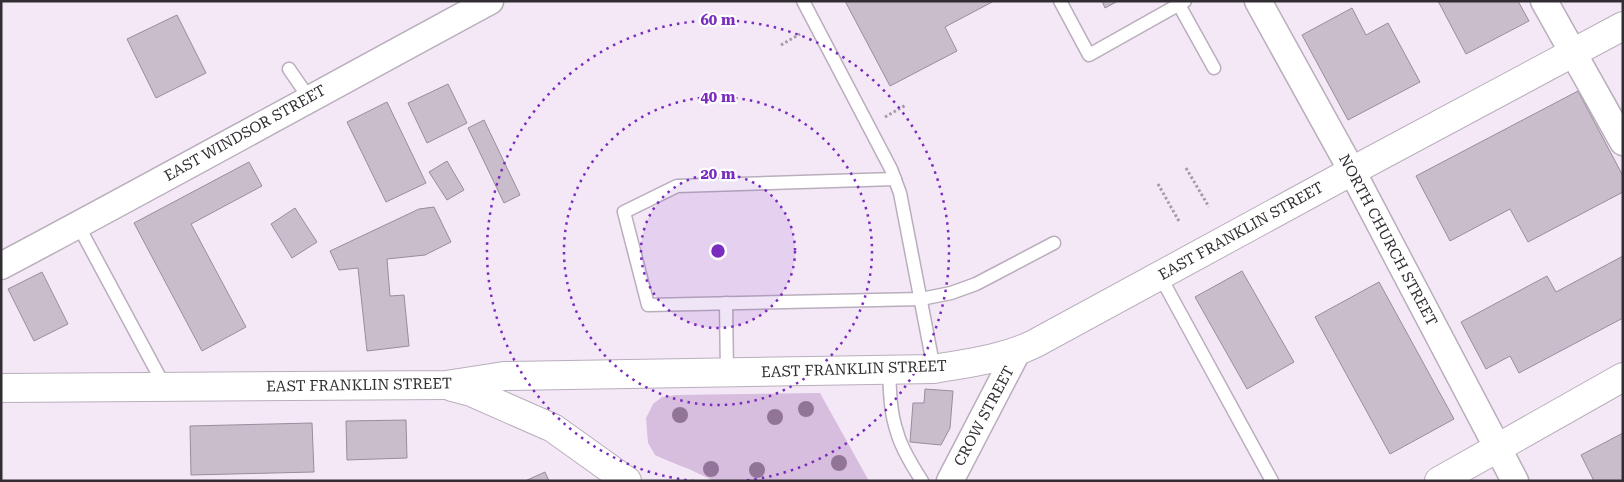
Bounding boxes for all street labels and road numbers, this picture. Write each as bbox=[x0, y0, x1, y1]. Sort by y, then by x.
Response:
street label: EAST WINDSOR STREET bbox=[161, 81, 329, 185]
street label: NORTH CHURCH STREET bbox=[1335, 151, 1441, 329]
street label: EAST FRANKLIN STREET bbox=[1155, 178, 1327, 284]
street label: EAST FRANKLIN STREET bbox=[761, 357, 947, 381]
street label: CROW STREET bbox=[950, 363, 1018, 469]
street label: EAST FRANKLIN STREET bbox=[266, 374, 452, 396]

